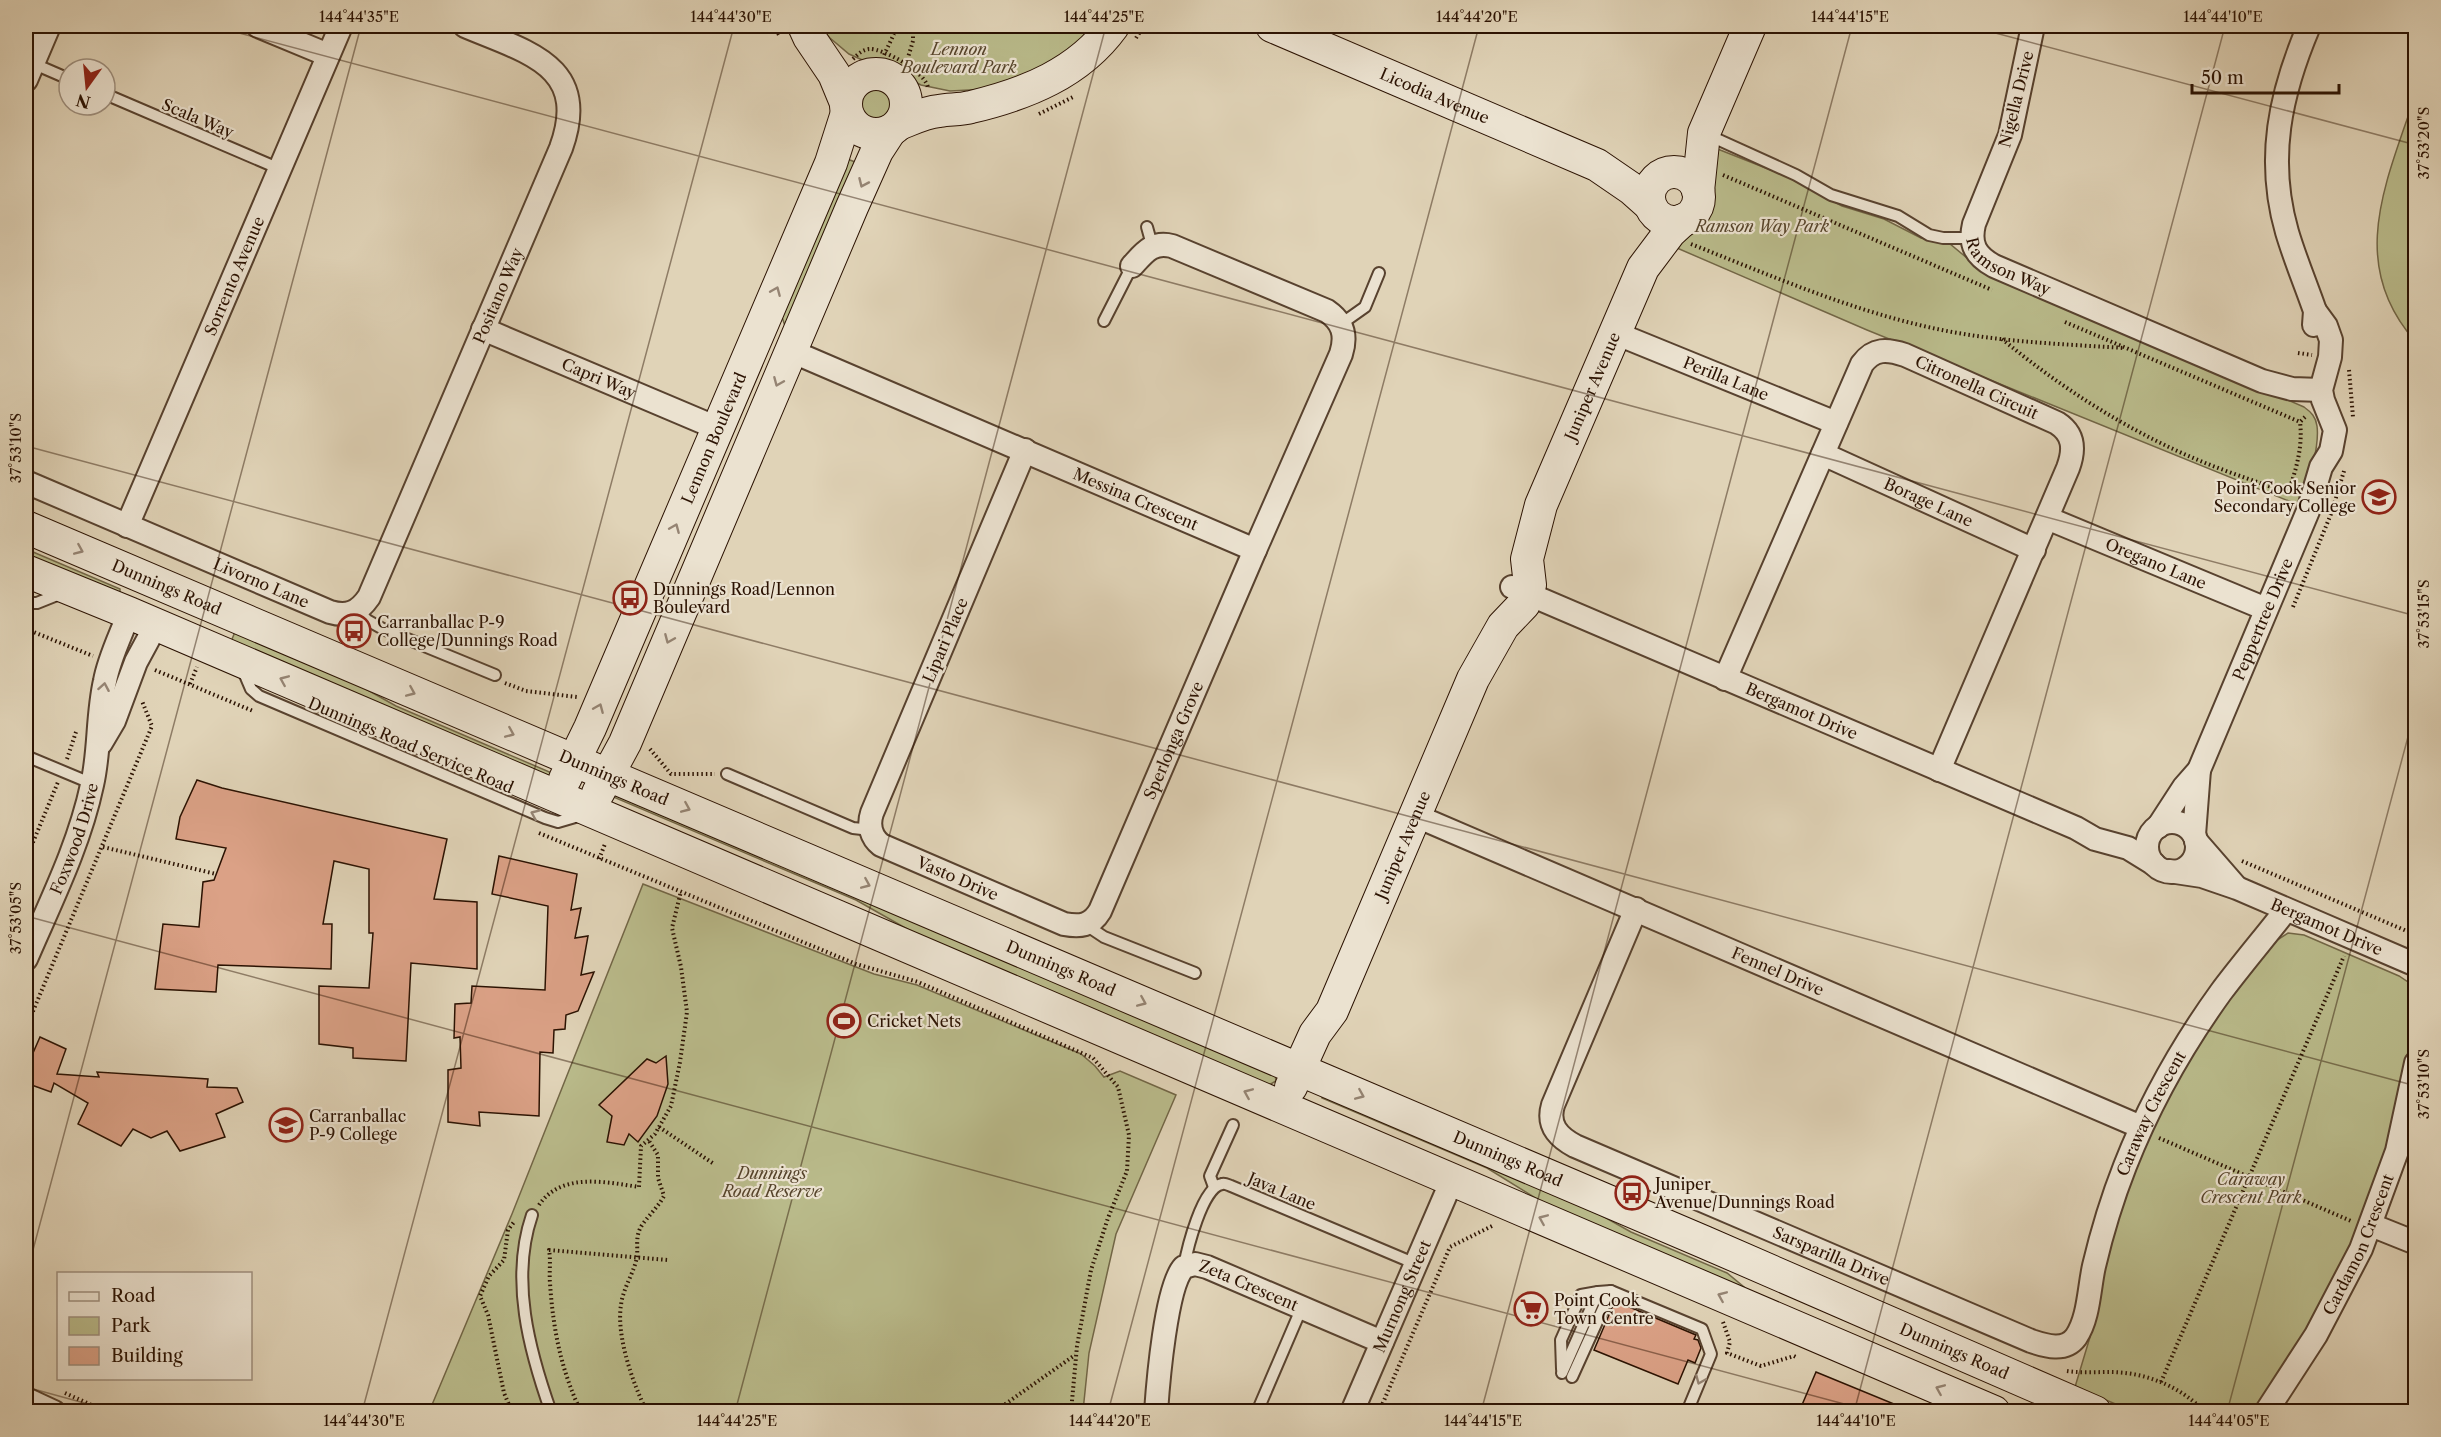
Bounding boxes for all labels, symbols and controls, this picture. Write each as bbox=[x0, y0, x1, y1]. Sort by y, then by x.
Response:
text: 144°44'35"E bbox=[319, 7, 399, 26]
text: 144°44'30"E bbox=[690, 7, 772, 26]
text: 144°44'25"E bbox=[1064, 7, 1144, 26]
text: 144°44'20"E bbox=[1436, 7, 1518, 26]
text: 144°44'15"E bbox=[1811, 7, 1889, 26]
text: 144°44'10"E bbox=[2183, 7, 2263, 26]
park label: Lennon Boulevard Park bbox=[899, 39, 1017, 77]
street label: Nigella Drive bbox=[1994, 49, 2038, 149]
north arrow bbox=[57, 57, 117, 117]
scale bar bbox=[2192, 57, 2339, 95]
street label: Licodia Avenue bbox=[1377, 63, 1492, 128]
text: 50 m bbox=[2201, 67, 2244, 89]
text: N bbox=[74, 90, 92, 113]
street label: Scala Way bbox=[159, 94, 238, 143]
text: 37°53'20"S bbox=[2414, 107, 2433, 179]
one-way arrow bbox=[858, 177, 870, 188]
street label: Sorrento Avenue bbox=[200, 213, 268, 339]
park label: Ramson Way Park bbox=[1693, 216, 1830, 236]
street label: Ramson Way bbox=[1962, 235, 2055, 300]
street label: Positano Way bbox=[469, 244, 528, 347]
one-way arrow bbox=[769, 286, 781, 297]
street label: Juniper Avenue bbox=[1559, 329, 1624, 446]
street label: Citronella Circuit bbox=[1912, 351, 2042, 423]
street label: Perilla Lane bbox=[1680, 352, 1772, 405]
street label: Capri Way bbox=[559, 353, 640, 403]
street label: Lennon Boulevard bbox=[677, 369, 751, 507]
one-way arrow bbox=[774, 375, 786, 386]
text: 37°53'10"S bbox=[6, 413, 25, 483]
street label: Messina Crescent bbox=[1070, 463, 1201, 535]
street label: Borage Lane bbox=[1881, 473, 1976, 531]
place label: Point Cook Senior Secondary College bbox=[2214, 478, 2356, 516]
school or university icon: Point Cook Senior Secondary College bbox=[2361, 479, 2397, 515]
one-way arrow bbox=[667, 523, 679, 534]
street label: Oregano Lane bbox=[2102, 533, 2210, 593]
one-way arrow bbox=[73, 543, 84, 555]
street label: Livorno Lane bbox=[211, 553, 312, 612]
street label: Dunnings Road bbox=[109, 555, 225, 619]
street label: Peppertree Drive bbox=[2228, 555, 2297, 683]
place label: Dunnings Road/Lennon Boulevard bbox=[653, 579, 835, 617]
text: 37°53'15"S bbox=[2414, 579, 2433, 649]
bus stop icon: Dunnings Road/Lennon Boulevard bbox=[612, 580, 648, 616]
street label: Lipari Place bbox=[918, 594, 972, 686]
place label: Carranballac P-9 College/Dunnings Road bbox=[377, 612, 558, 650]
bus stop icon: Carranballac P-9 College/Dunnings Road bbox=[336, 613, 372, 649]
one-way arrow bbox=[664, 632, 676, 643]
one-way arrow bbox=[280, 676, 291, 688]
street label: Sperlonga Grove bbox=[1139, 678, 1207, 802]
street label: Bergamot Drive bbox=[1743, 678, 1861, 744]
one-way arrow bbox=[97, 683, 110, 693]
one-way arrow bbox=[405, 684, 416, 696]
street label: Dunnings Road Service Road bbox=[305, 693, 517, 798]
one-way arrow bbox=[592, 703, 604, 714]
one-way arrow bbox=[503, 726, 514, 738]
street label: Dunnings Road bbox=[556, 745, 672, 810]
street label: Foxwood Drive bbox=[46, 781, 102, 897]
street label: Juniper Avenue bbox=[1369, 788, 1434, 905]
one-way arrow bbox=[680, 801, 691, 813]
one-way arrow bbox=[531, 809, 542, 821]
street label: Vasto Drive bbox=[913, 851, 1002, 905]
one-way arrow bbox=[859, 877, 870, 889]
text: 37°53'05"S bbox=[6, 882, 25, 954]
street label: Bergamot Drive bbox=[2268, 894, 2386, 959]
street label: Dunnings Road bbox=[1003, 936, 1119, 1000]
street label: Fennel Drive bbox=[1729, 943, 1827, 1000]
one-way arrow bbox=[1135, 995, 1146, 1007]
sports icon: Cricket Nets bbox=[826, 1003, 862, 1039]
place label: Cricket Nets bbox=[867, 1011, 961, 1031]
street label: Caraway Crescent bbox=[2112, 1047, 2190, 1179]
text: 37°53'10"S bbox=[2414, 1049, 2433, 1119]
one-way arrow bbox=[1243, 1088, 1254, 1100]
one-way arrow bbox=[1353, 1088, 1364, 1100]
place label: Carranballac P-9 College bbox=[309, 1106, 406, 1144]
school or university icon: Carranballac P-9 College bbox=[268, 1107, 304, 1143]
street label: Dunnings Road bbox=[1450, 1126, 1566, 1191]
park label: Dunnings Road Reserve bbox=[720, 1163, 823, 1201]
street label: Java Lane bbox=[1242, 1167, 1319, 1214]
park label: Caraway Crescent Park bbox=[2200, 1169, 2302, 1207]
street label: Cardamon Crescent bbox=[2318, 1171, 2398, 1318]
place label: Juniper Avenue/Dunnings Road bbox=[1652, 1174, 1835, 1212]
bus stop icon: Juniper Avenue/Dunnings Road bbox=[1614, 1175, 1650, 1211]
one-way arrow bbox=[1538, 1214, 1549, 1226]
street label: Sarsparilla Drive bbox=[1770, 1222, 1893, 1289]
street label: Murnong Street bbox=[1369, 1237, 1435, 1356]
street label: Zeta Crescent bbox=[1197, 1255, 1301, 1315]
legend bbox=[57, 1272, 252, 1380]
text: Road bbox=[111, 1285, 156, 1307]
place label: Point Cook Town Centre bbox=[1554, 1290, 1654, 1328]
supermarket icon: Point Cook Town Centre bbox=[1513, 1291, 1549, 1327]
one-way arrow bbox=[1717, 1291, 1728, 1303]
text: Park bbox=[111, 1315, 152, 1337]
street label: Dunnings Road bbox=[1897, 1318, 2012, 1383]
text: Building bbox=[111, 1345, 183, 1367]
one-way arrow bbox=[1695, 1374, 1707, 1385]
one-way arrow bbox=[1935, 1384, 1946, 1396]
text: 144°44'30"E bbox=[323, 1411, 405, 1430]
text: 144°44'25"E bbox=[697, 1411, 777, 1430]
text: 144°44'20"E bbox=[1069, 1411, 1151, 1430]
text: 144°44'15"E bbox=[1444, 1411, 1522, 1430]
text: 144°44'10"E bbox=[1816, 1411, 1896, 1430]
text: 144°44'05"E bbox=[2188, 1411, 2270, 1430]

